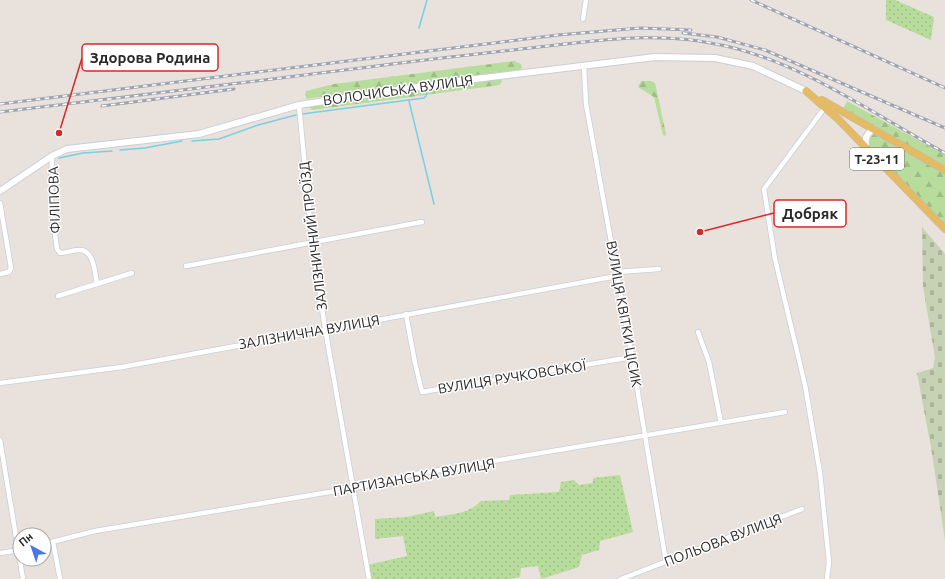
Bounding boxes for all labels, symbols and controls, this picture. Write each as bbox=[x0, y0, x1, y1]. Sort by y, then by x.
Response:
callout: Здорова Родина bbox=[82, 44, 218, 71]
text: Здорова Родина bbox=[90, 49, 210, 66]
street label: ВОЛОЧИСЬКА ВУЛИЦЯ bbox=[322, 72, 474, 108]
road number: Т-23-11 bbox=[850, 148, 904, 170]
street label: ЗАЛІЗНИЧНИЙ ПРОЇЗД bbox=[295, 160, 330, 311]
street label: ФІЛІПОВА bbox=[45, 166, 63, 234]
callout: Добряк bbox=[774, 200, 846, 227]
text: Добряк bbox=[782, 205, 838, 222]
street label: ВУЛИЦЯ КВІТКИ ЦІСИК bbox=[603, 240, 645, 389]
street label: ЗАЛІЗНИЧНА ВУЛИЦЯ bbox=[237, 312, 381, 352]
street label: ВУЛИЦЯ РУЧКОВСЬКОЇ bbox=[437, 357, 588, 397]
street label: ПАРТИЗАНСЬКА ВУЛИЦЯ bbox=[332, 455, 496, 499]
street label: ПОЛЬОВА ВУЛИЦЯ bbox=[662, 510, 784, 570]
north arrow bbox=[12, 527, 52, 567]
text: Пн bbox=[16, 530, 35, 549]

